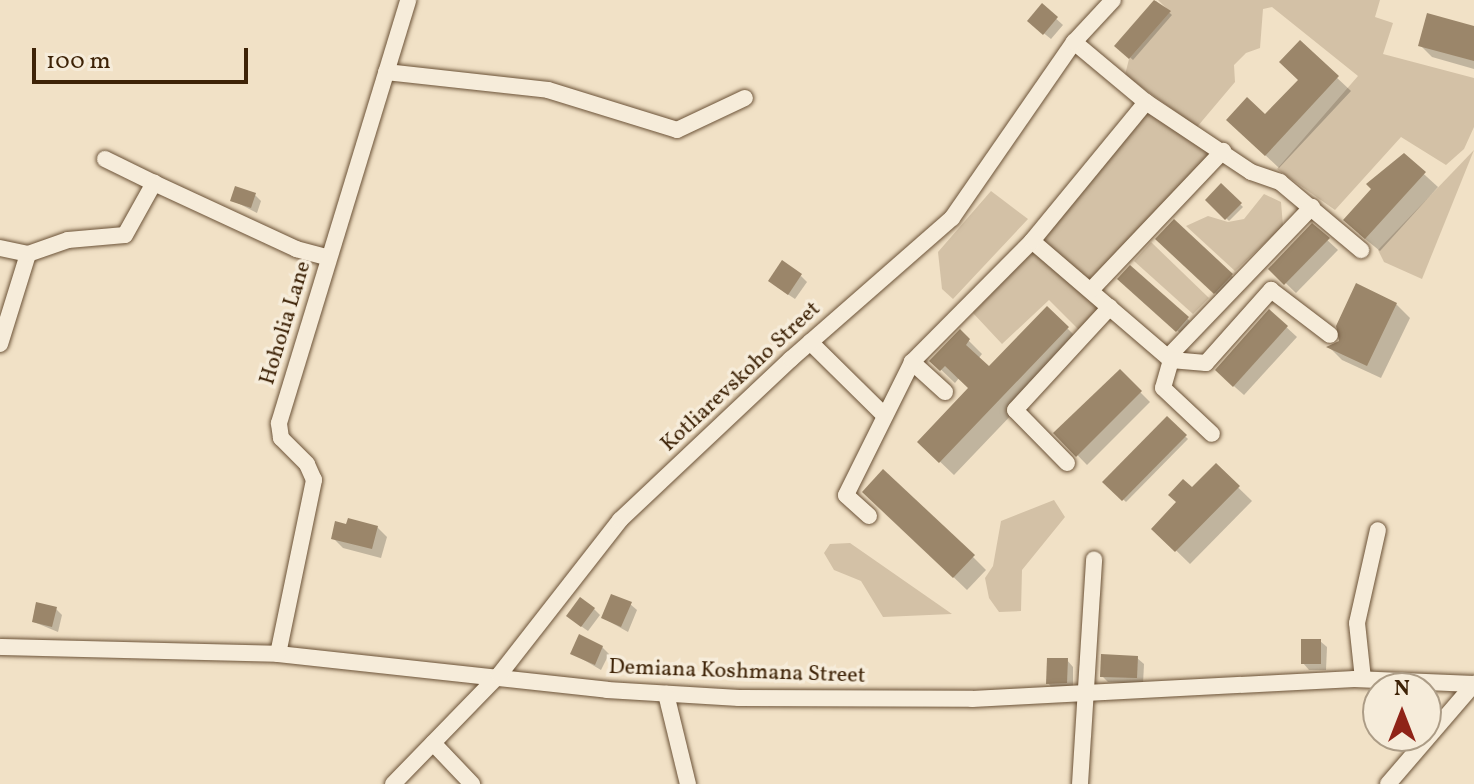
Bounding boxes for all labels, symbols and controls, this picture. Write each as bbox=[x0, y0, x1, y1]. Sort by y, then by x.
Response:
scale bar bbox=[36, 32, 252, 82]
text: 100 m bbox=[46, 45, 111, 79]
street label: Hoholia Lane bbox=[255, 258, 317, 388]
street label: Kotliarevskoho Street bbox=[656, 296, 826, 458]
street label: Demiana Koshmana Street bbox=[608, 654, 866, 690]
north arrow bbox=[1362, 672, 1442, 752]
text: N bbox=[1394, 674, 1410, 705]

